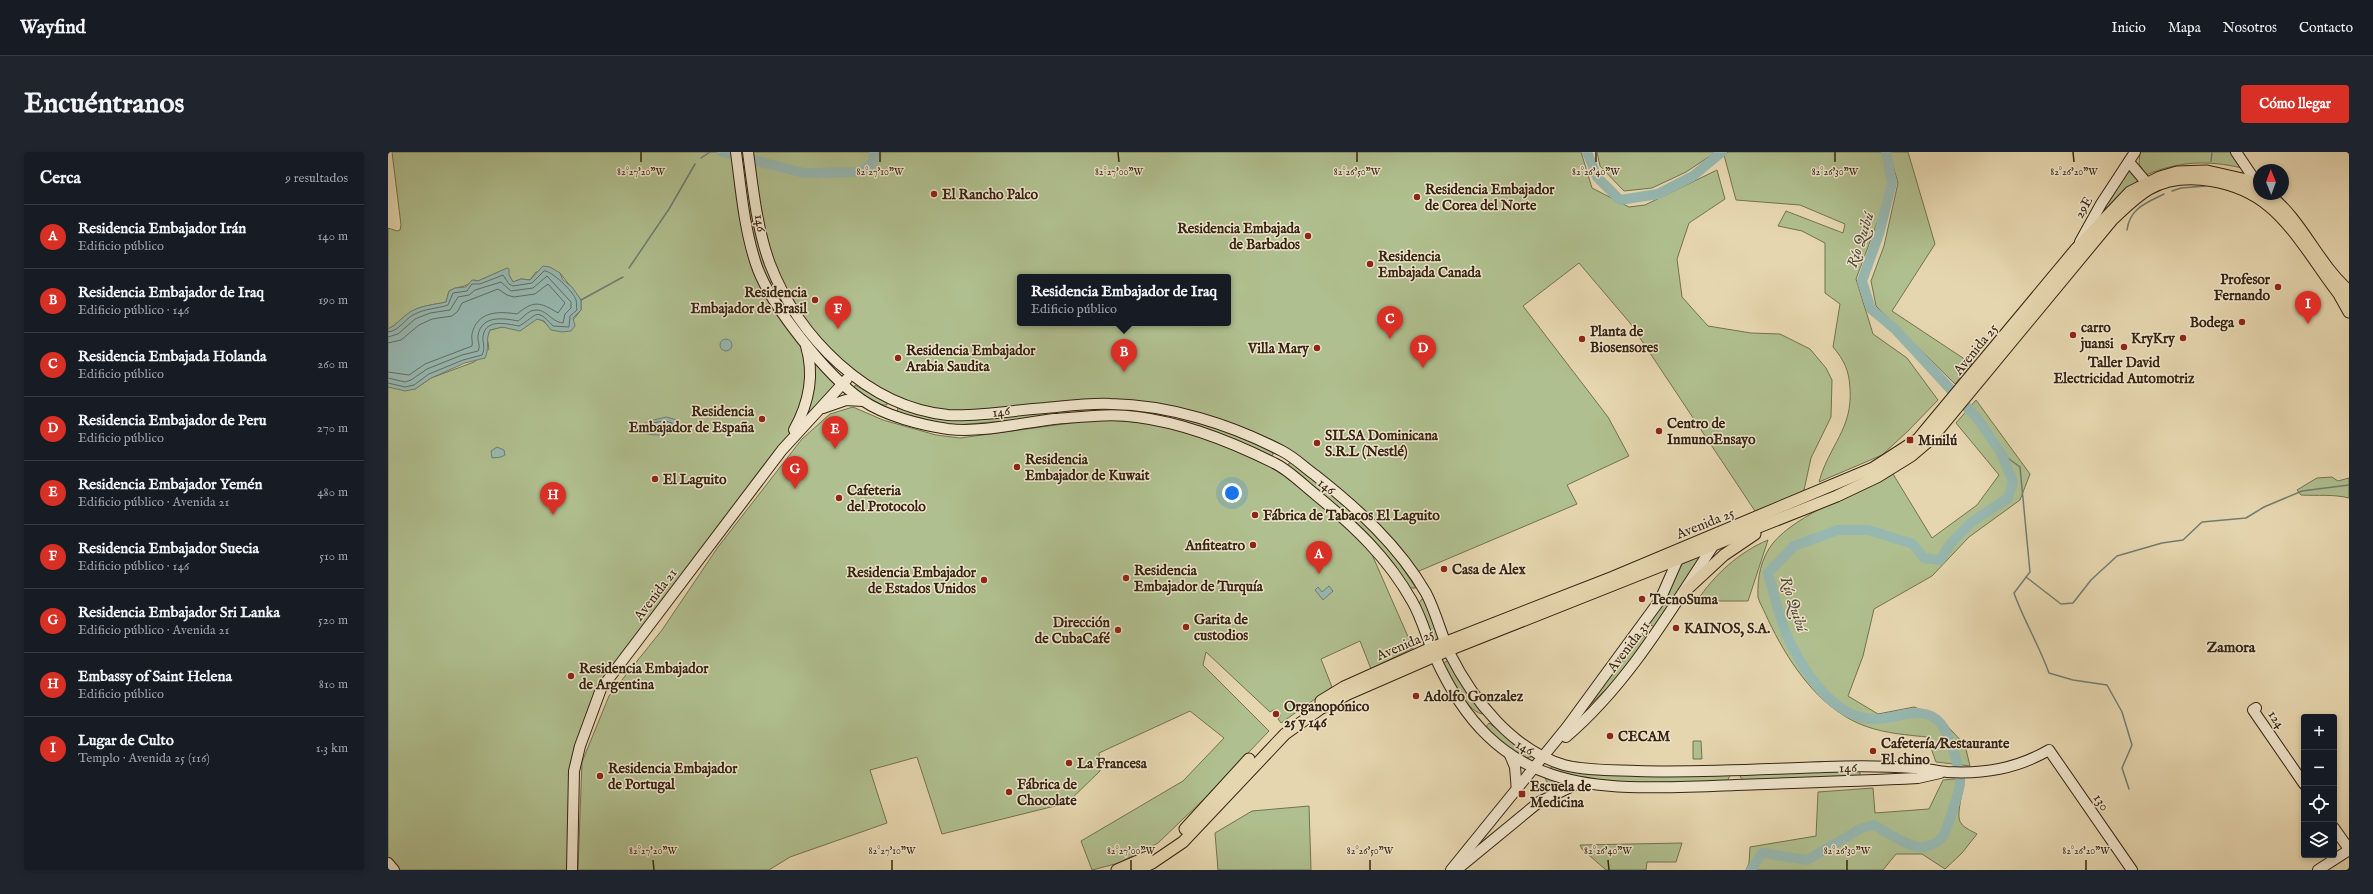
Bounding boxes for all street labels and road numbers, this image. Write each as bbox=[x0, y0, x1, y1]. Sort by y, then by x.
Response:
street label: 29E bbox=[2070, 193, 2097, 222]
street label: 146 bbox=[750, 213, 770, 235]
street label: Avenida 25 bbox=[1949, 320, 2002, 380]
street label: 146 bbox=[991, 402, 1012, 422]
street label: 146 bbox=[1314, 474, 1340, 500]
street label: Avenida 25 bbox=[1673, 504, 1737, 544]
street label: Avenida 21 bbox=[630, 565, 681, 625]
street label: Avenida 31 bbox=[1603, 617, 1654, 677]
street label: Avenida 25 bbox=[1373, 625, 1437, 666]
street label: 124 bbox=[2263, 707, 2289, 732]
street label: 146 bbox=[1512, 736, 1538, 761]
street label: 146 bbox=[1839, 759, 1858, 777]
street label: 130 bbox=[2089, 790, 2114, 815]

